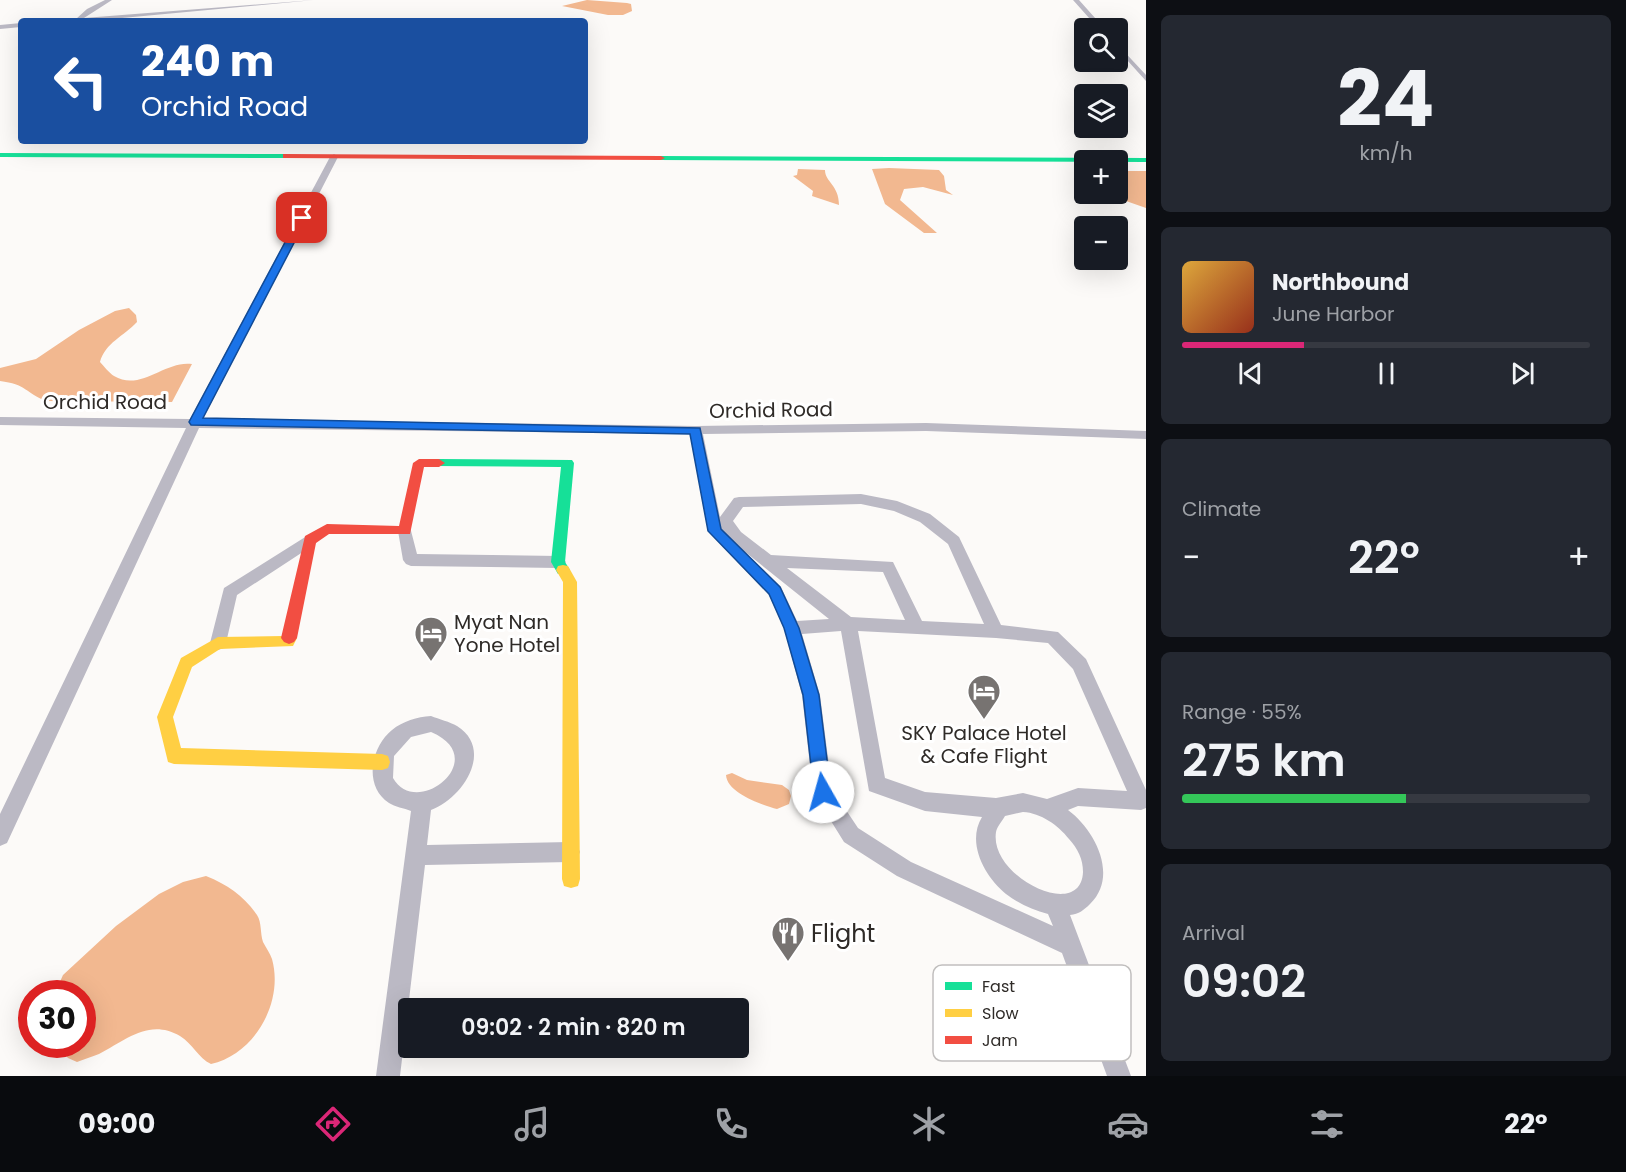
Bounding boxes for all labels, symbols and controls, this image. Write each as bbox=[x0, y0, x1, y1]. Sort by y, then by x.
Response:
map controls bbox=[1074, 18, 1128, 270]
button: search bbox=[1074, 18, 1128, 72]
text: 240 m bbox=[141, 32, 274, 91]
icon: left bbox=[42, 42, 120, 120]
text: 24 bbox=[1337, 44, 1435, 153]
button: layers bbox=[1074, 84, 1128, 138]
text: Orchid Road bbox=[141, 88, 308, 125]
text: km/h bbox=[1359, 139, 1413, 167]
button: + bbox=[1074, 150, 1128, 204]
pin bbox=[276, 192, 327, 243]
icon: arrive bbox=[285, 201, 318, 234]
button: − bbox=[1074, 216, 1128, 270]
text: Northbound bbox=[1272, 267, 1409, 298]
text: June Harbor bbox=[1272, 300, 1395, 328]
icon: previous bbox=[1234, 357, 1267, 390]
icon: pause bbox=[1370, 357, 1403, 390]
icon: next bbox=[1506, 357, 1539, 390]
street label: Orchid Road bbox=[43, 388, 167, 416]
street label: Orchid Road bbox=[709, 395, 833, 425]
text: Climate bbox=[1182, 495, 1261, 523]
text: 22° bbox=[1348, 526, 1420, 589]
text: − bbox=[1182, 534, 1200, 581]
text: + bbox=[1567, 534, 1590, 581]
place label: Myat Nan Yone Hotel bbox=[454, 608, 560, 659]
hotel icon: Myat Nan Yone Hotel bbox=[413, 615, 449, 662]
hotel icon: SKY Palace Hotel & Cafe Flight bbox=[966, 673, 1002, 720]
text: Range · 55% bbox=[1182, 698, 1302, 726]
place label: SKY Palace Hotel & Cafe Flight bbox=[901, 719, 1067, 770]
text: 275 km bbox=[1182, 729, 1346, 792]
position arrow bbox=[791, 760, 855, 824]
restaurant icon: Flight bbox=[770, 915, 806, 962]
place label: Flight bbox=[811, 917, 875, 950]
text: Arrival bbox=[1182, 919, 1245, 947]
text: 09:02 bbox=[1182, 950, 1306, 1013]
legend bbox=[933, 965, 1131, 1061]
text: Fast bbox=[982, 975, 1015, 998]
speed limit sign: 30 bbox=[18, 980, 96, 1058]
text: Slow bbox=[982, 1002, 1019, 1025]
text: 09:02 · 2 min · 820 m bbox=[461, 1012, 686, 1043]
text: Jam bbox=[982, 1029, 1018, 1052]
icon: directions bbox=[312, 1103, 354, 1145]
icon: music bbox=[511, 1103, 553, 1145]
icon: phone bbox=[710, 1103, 752, 1145]
icon: climate bbox=[908, 1103, 950, 1145]
icon: car bbox=[1107, 1103, 1149, 1145]
icon: filters bbox=[1306, 1103, 1348, 1145]
text: 09:00 bbox=[78, 1105, 155, 1142]
text: 22° bbox=[1504, 1105, 1548, 1142]

